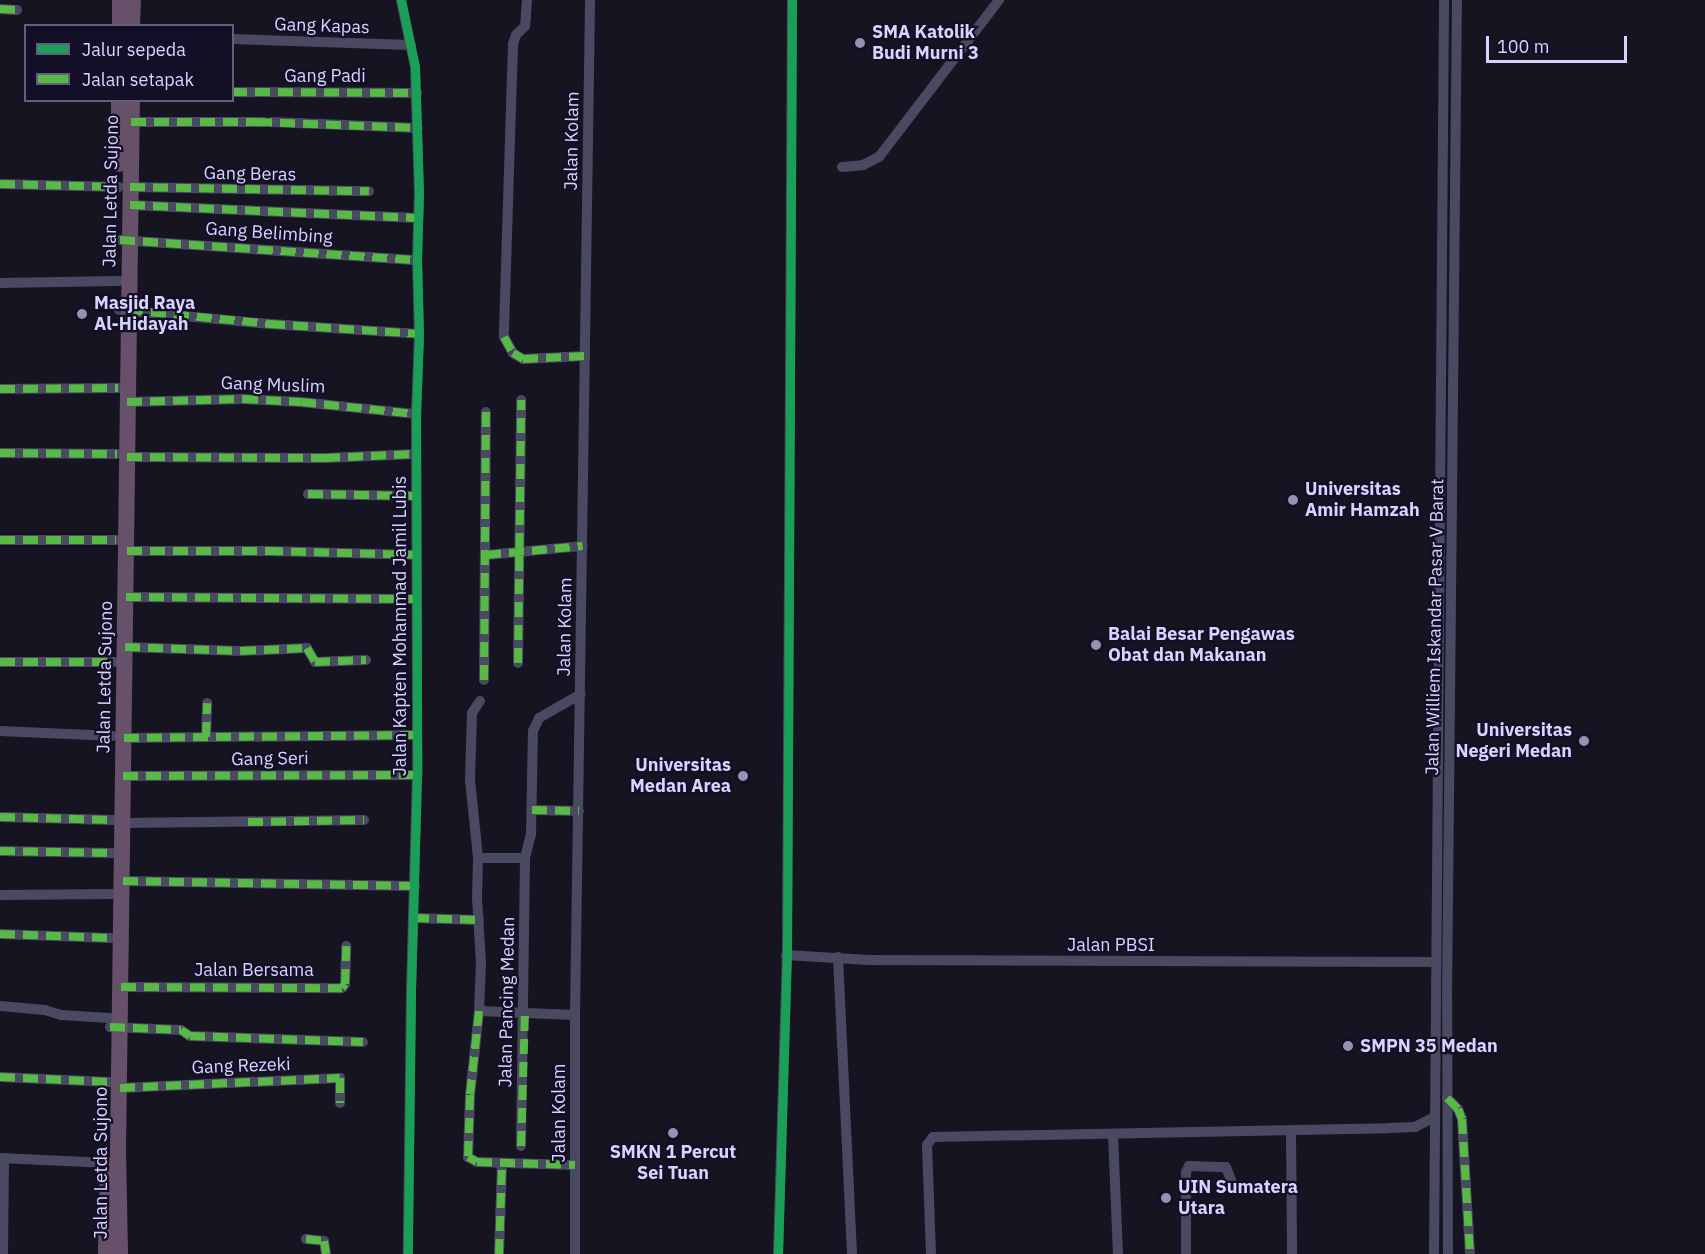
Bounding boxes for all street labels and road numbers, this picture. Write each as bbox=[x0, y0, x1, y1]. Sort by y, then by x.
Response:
street label: Gang Kapas bbox=[274, 14, 370, 38]
street label: Gang Padi bbox=[284, 65, 366, 87]
street label: Jalan Kolam bbox=[560, 91, 584, 191]
street label: Jalan Letda Sujono bbox=[99, 115, 123, 267]
street label: Gang Beras bbox=[203, 162, 297, 186]
street label: Gang Belimbing bbox=[205, 218, 333, 248]
street label: Gang Muslim bbox=[220, 372, 326, 398]
street label: Jalan Kapten Mohammad Jamil Lubis bbox=[389, 476, 411, 776]
street label: Jalan Williem Iskandar Pasar V Barat bbox=[1422, 478, 1448, 776]
street label: Jalan Kolam bbox=[553, 577, 577, 677]
street label: Jalan Letda Sujono bbox=[93, 601, 117, 753]
street label: Gang Seri bbox=[231, 748, 309, 770]
street label: Jalan Pancing Medan bbox=[495, 917, 519, 1087]
street label: Jalan PBSI bbox=[1067, 934, 1155, 956]
street label: Jalan Bersama bbox=[194, 959, 314, 981]
street label: Gang Rezeki bbox=[191, 1053, 291, 1079]
street label: Jalan Kolam bbox=[548, 1063, 570, 1163]
street label: Jalan Letda Sujono bbox=[90, 1087, 112, 1239]

